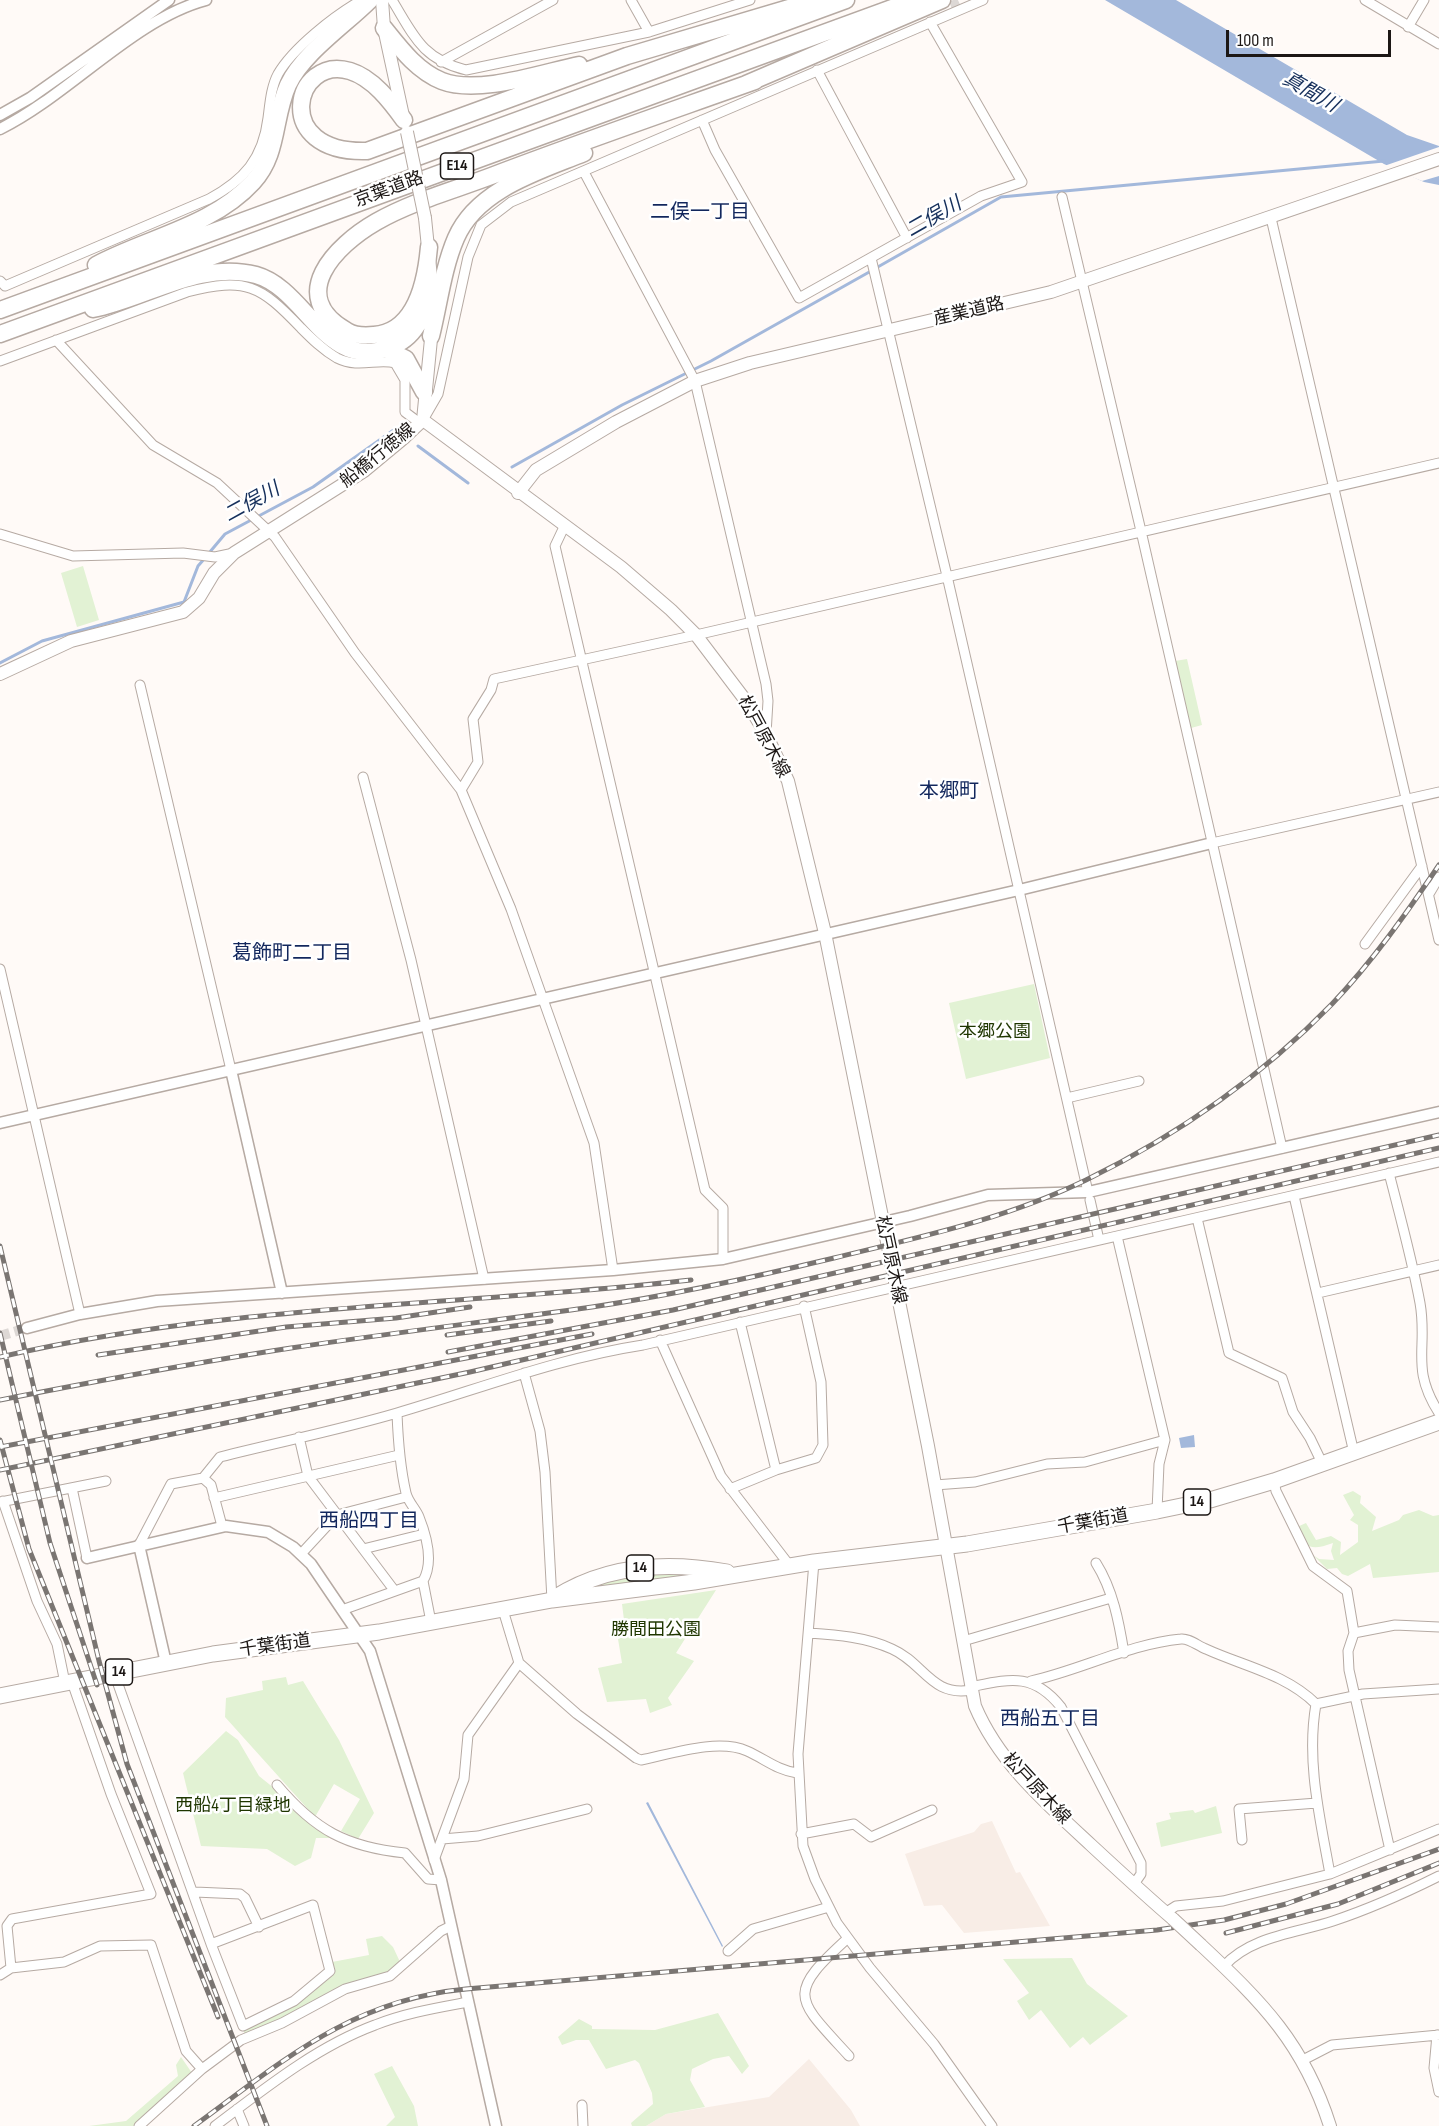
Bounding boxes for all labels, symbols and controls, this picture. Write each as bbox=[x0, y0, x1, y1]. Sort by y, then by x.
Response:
scale bar bbox=[1229, 18, 1394, 56]
text: 100 m bbox=[1237, 30, 1274, 51]
water label: 真間川 bbox=[1278, 68, 1342, 118]
road number: E14 bbox=[440, 153, 474, 179]
street label: 京葉道路 bbox=[351, 168, 427, 212]
water label: 二俣川 bbox=[902, 193, 966, 243]
district label: 二俣一丁目 bbox=[650, 201, 750, 225]
street label: 産業道路 bbox=[931, 293, 1007, 331]
street label: 船橋行徳線 bbox=[336, 419, 420, 493]
water label: 二俣川 bbox=[220, 478, 284, 528]
street label: 松戸原木線 bbox=[732, 692, 794, 782]
district label: 本郷町 bbox=[919, 780, 979, 804]
district label: 葛飾町二丁目 bbox=[232, 942, 352, 966]
park label: 本郷公園 bbox=[959, 1021, 1031, 1043]
street label: 松戸原木線 bbox=[870, 1214, 910, 1306]
road number: 14 bbox=[1184, 1489, 1210, 1515]
street label: 千葉街道 bbox=[1056, 1505, 1130, 1539]
district label: 西船四丁目 bbox=[319, 1510, 419, 1534]
road number: 14 bbox=[626, 1555, 654, 1581]
park label: 勝間田公園 bbox=[611, 1619, 701, 1641]
street label: 千葉街道 bbox=[238, 1630, 312, 1662]
road number: 14 bbox=[106, 1659, 132, 1685]
district label: 西船五丁目 bbox=[1000, 1708, 1100, 1732]
street label: 松戸原木線 bbox=[997, 1749, 1075, 1829]
park label: 西船4丁目緑地 bbox=[175, 1795, 291, 1817]

